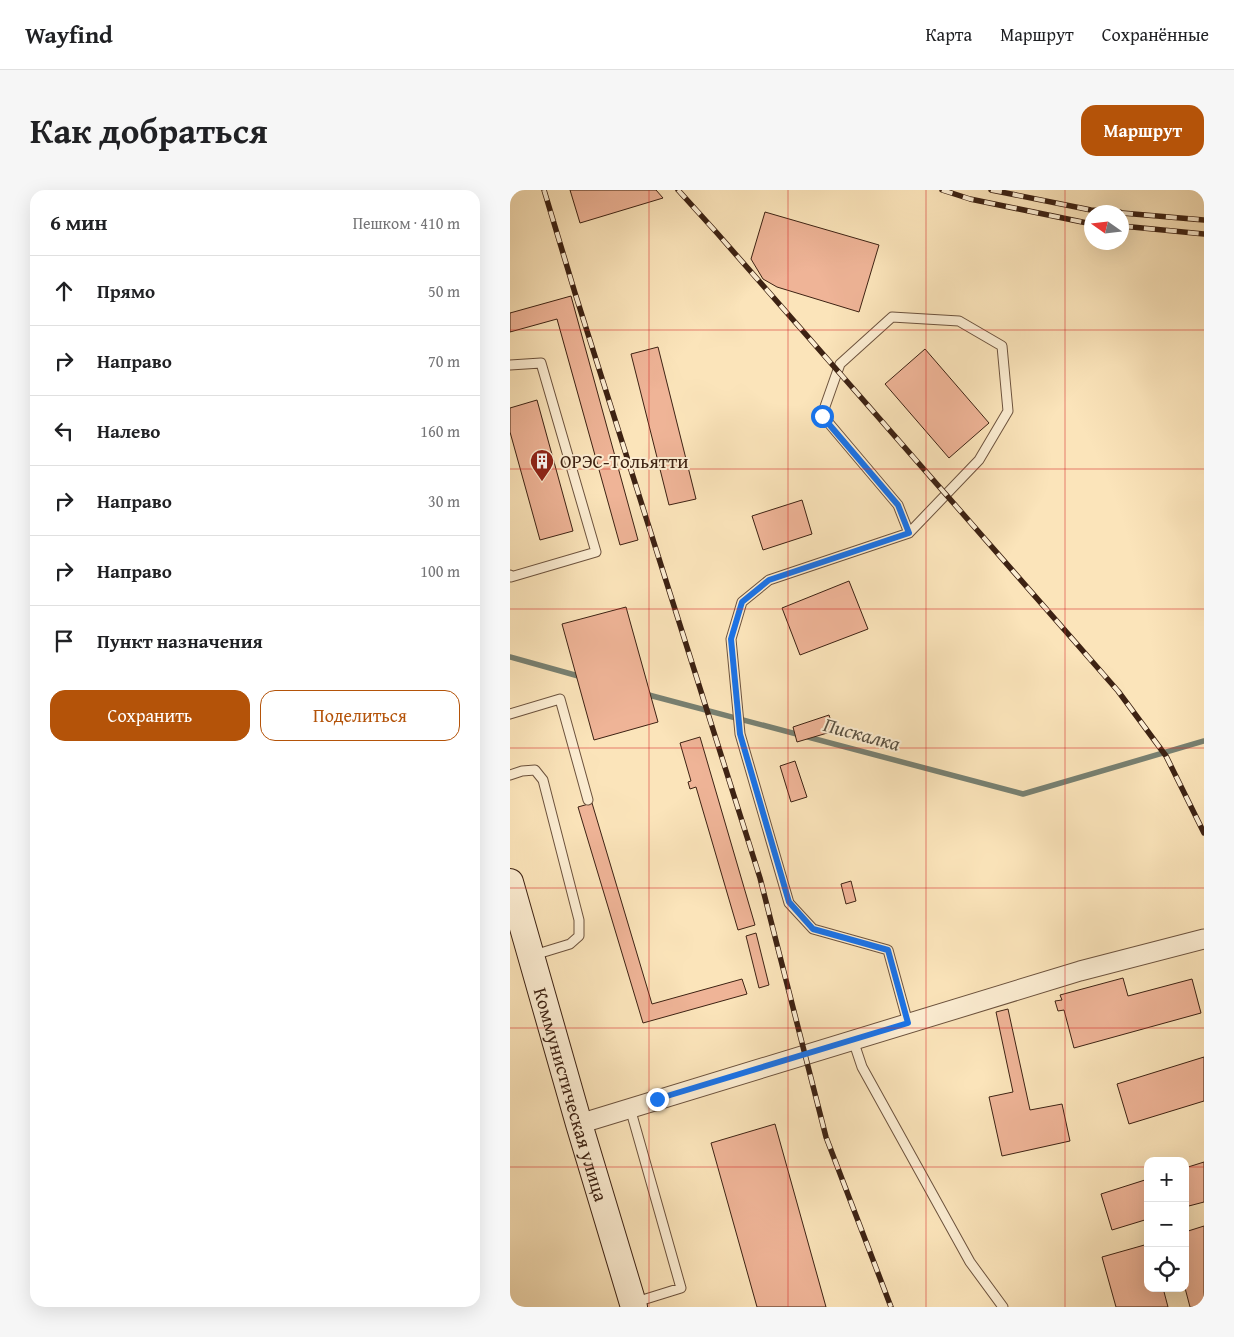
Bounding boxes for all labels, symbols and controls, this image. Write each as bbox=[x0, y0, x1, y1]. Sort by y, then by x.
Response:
text: Wayfind bbox=[25, 17, 113, 52]
text: Карта bbox=[926, 21, 972, 48]
text: Маршрут bbox=[1000, 21, 1074, 48]
text: Сохранённые bbox=[1102, 21, 1209, 48]
text: Как добраться bbox=[30, 105, 268, 156]
button: Маршрут bbox=[1081, 105, 1204, 156]
north arrow bbox=[1084, 205, 1129, 250]
text: 6 мин bbox=[50, 207, 107, 238]
text: Пешком · 410 m bbox=[353, 211, 460, 235]
icon: ahead bbox=[50, 277, 78, 305]
text: Прямо bbox=[97, 277, 155, 305]
text: 50 m bbox=[428, 279, 460, 303]
icon: right bbox=[50, 347, 78, 375]
text: Направо bbox=[97, 347, 172, 375]
text: 70 m bbox=[428, 349, 460, 373]
route start bbox=[811, 405, 834, 428]
icon: left bbox=[50, 417, 78, 445]
text: Налево bbox=[97, 417, 160, 445]
text: 160 m bbox=[420, 419, 460, 443]
place label: ОРЭС-Тольятти bbox=[560, 447, 689, 475]
building icon: ОРЭС-Тольятти bbox=[529, 448, 555, 482]
icon: right bbox=[50, 487, 78, 515]
text: Направо bbox=[97, 487, 172, 515]
text: 30 m bbox=[428, 489, 460, 513]
icon: right bbox=[50, 557, 78, 585]
text: Направо bbox=[97, 557, 172, 585]
text: 100 m bbox=[420, 559, 460, 583]
icon: arrive bbox=[50, 627, 78, 655]
text: Пункт назначения bbox=[97, 627, 263, 655]
button: Сохранить bbox=[50, 690, 250, 741]
button: Поделиться bbox=[260, 690, 460, 741]
water label: Пискалка bbox=[821, 709, 904, 758]
street label: Коммунистическая улица bbox=[527, 984, 615, 1205]
route end bbox=[646, 1088, 669, 1111]
map controls bbox=[1144, 1157, 1189, 1292]
button: + bbox=[1144, 1157, 1189, 1202]
button: − bbox=[1144, 1202, 1189, 1247]
button: locate bbox=[1144, 1247, 1189, 1292]

